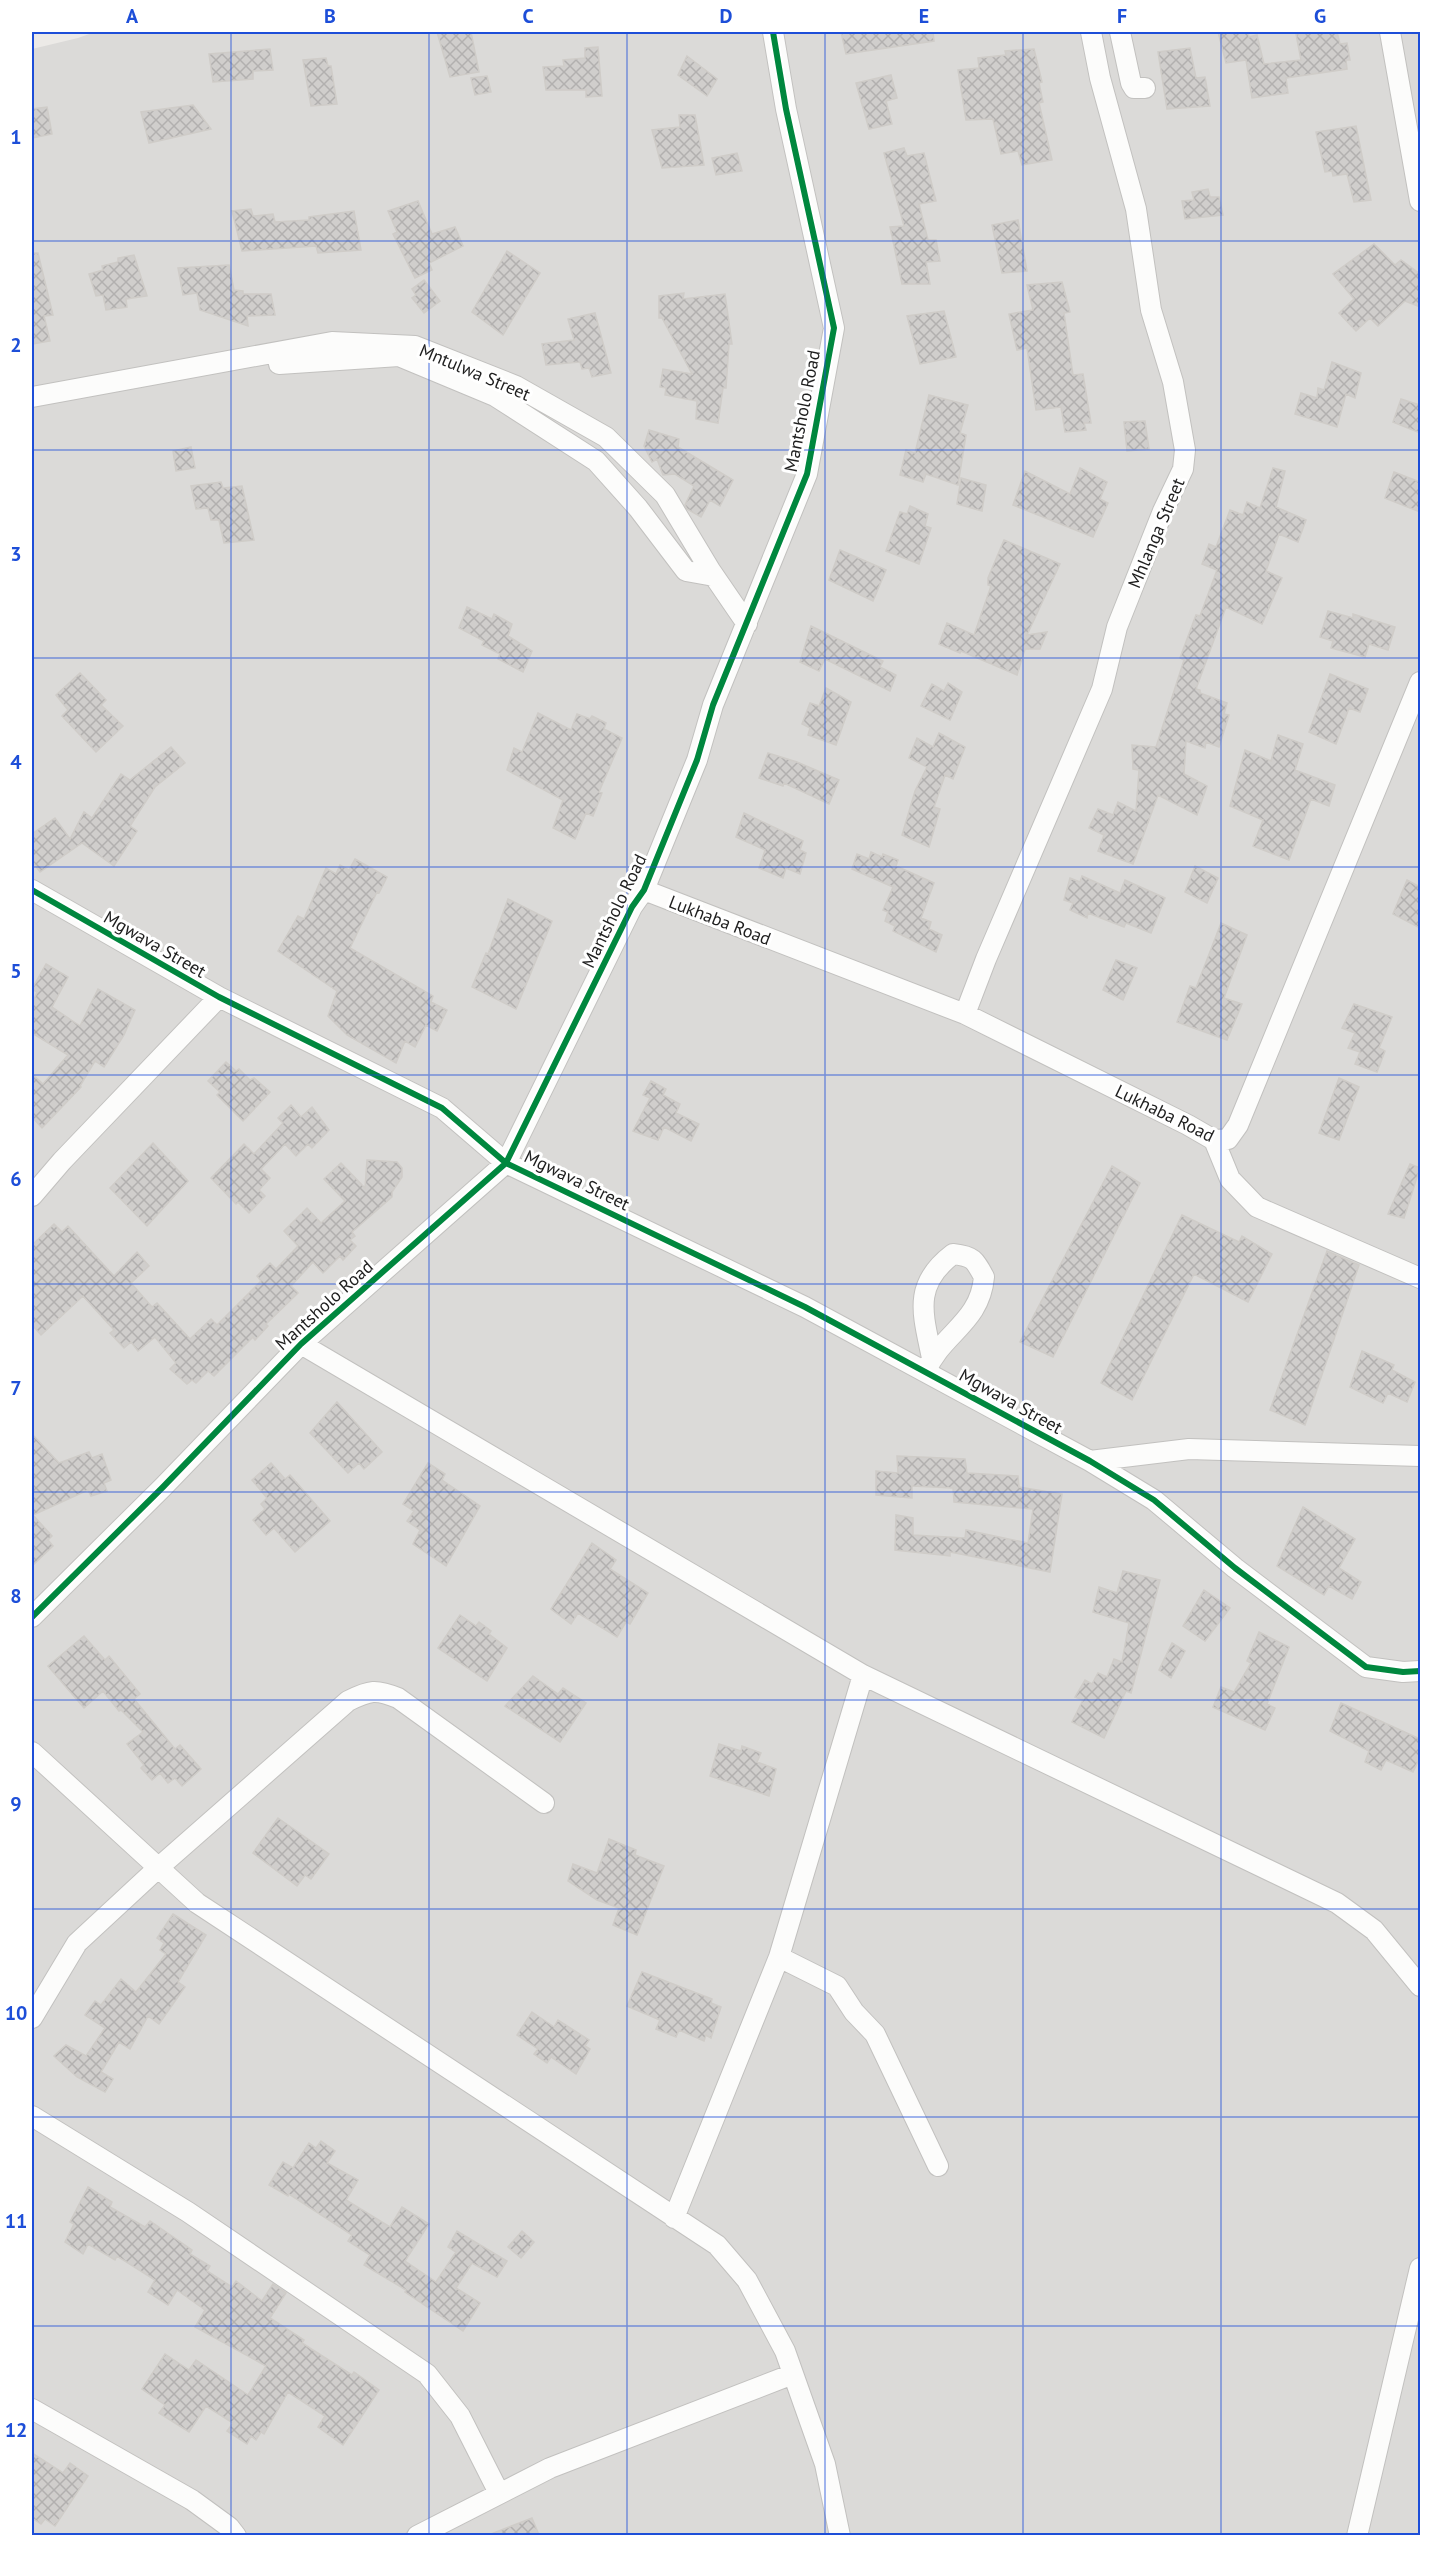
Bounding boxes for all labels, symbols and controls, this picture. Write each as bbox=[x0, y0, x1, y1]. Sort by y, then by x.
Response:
text: A bbox=[126, 3, 139, 29]
text: B bbox=[324, 3, 336, 29]
text: C bbox=[522, 3, 534, 29]
text: D bbox=[720, 3, 733, 29]
text: E bbox=[919, 3, 929, 29]
text: F bbox=[1117, 3, 1127, 29]
text: G bbox=[1314, 3, 1326, 29]
text: 1 bbox=[10, 124, 22, 150]
text: 2 bbox=[10, 332, 22, 358]
street label: Mntulwa Street bbox=[416, 338, 534, 406]
street label: Mantsholo Road bbox=[779, 348, 825, 474]
street label: Mhlanga Street bbox=[1122, 474, 1190, 592]
text: 3 bbox=[10, 541, 22, 567]
text: 4 bbox=[10, 749, 22, 775]
street label: Mantsholo Road bbox=[576, 850, 652, 972]
street label: Lukhaba Road bbox=[666, 890, 774, 950]
street label: Mgwava Street bbox=[100, 905, 210, 983]
text: 5 bbox=[10, 958, 22, 984]
street label: Lukhaba Road bbox=[1112, 1079, 1218, 1147]
street label: Mgwava Street bbox=[521, 1145, 633, 1215]
text: 6 bbox=[10, 1166, 22, 1192]
street label: Mantsholo Road bbox=[270, 1255, 378, 1355]
street label: Mgwava Street bbox=[955, 1363, 1067, 1439]
text: 7 bbox=[10, 1375, 22, 1401]
text: 8 bbox=[10, 1583, 22, 1609]
text: 9 bbox=[10, 1791, 22, 1817]
text: 10 bbox=[5, 2000, 27, 2026]
text: 11 bbox=[5, 2208, 27, 2234]
text: 12 bbox=[5, 2417, 27, 2443]

